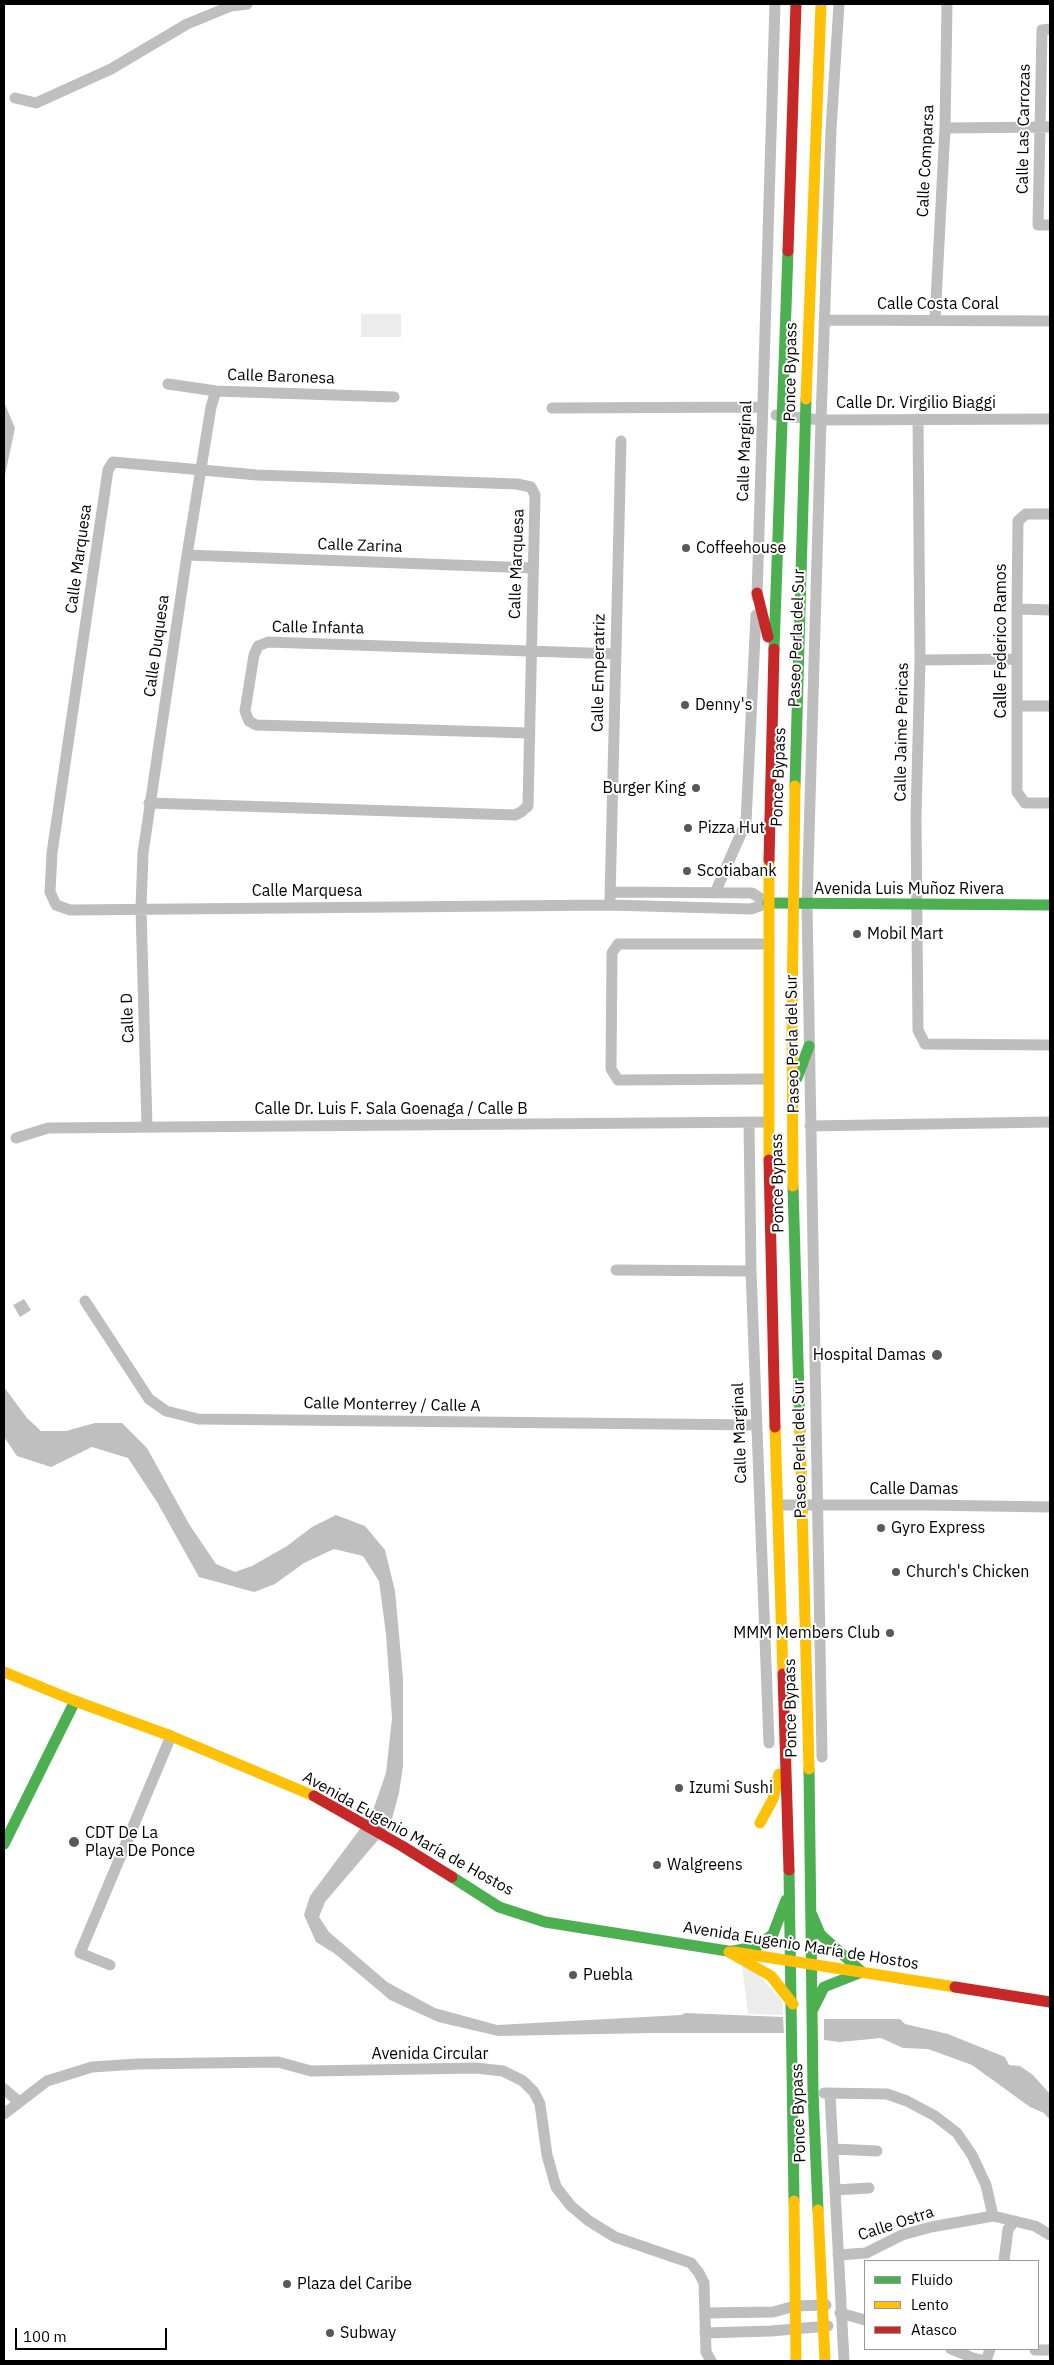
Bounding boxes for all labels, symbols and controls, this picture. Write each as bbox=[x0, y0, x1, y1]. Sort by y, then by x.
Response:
street label: Calle Las Carrozas bbox=[1013, 64, 1035, 194]
street label: Calle Comparsa bbox=[913, 104, 939, 218]
street label: Calle Costa Coral bbox=[877, 294, 999, 314]
street label: Ponce Bypass bbox=[781, 322, 801, 422]
street label: Calle Baronesa bbox=[227, 366, 335, 388]
street label: Calle Dr. Virgilio Biaggi bbox=[836, 393, 996, 413]
street label: Calle Marginal bbox=[734, 400, 756, 502]
street label: Calle Marquesa bbox=[62, 503, 96, 615]
street label: Calle Marquesa bbox=[505, 508, 529, 620]
street label: Calle Zarina bbox=[317, 535, 403, 557]
place label: Coffeehouse bbox=[696, 538, 786, 558]
marker: Coffeehouse bbox=[680, 542, 692, 554]
street label: Calle Federico Ramos bbox=[991, 564, 1011, 718]
street label: Paseo Perla del Sur bbox=[785, 568, 809, 708]
street label: Calle Duquesa bbox=[140, 594, 174, 698]
street label: Calle Emperatriz bbox=[588, 614, 610, 732]
street label: Calle Infanta bbox=[272, 618, 364, 638]
street label: Calle Jaime Pericas bbox=[891, 662, 913, 802]
place label: Denny's bbox=[695, 695, 753, 715]
marker: Denny's bbox=[679, 699, 691, 711]
street label: Ponce Bypass bbox=[768, 727, 790, 827]
place label: Burger King bbox=[602, 778, 686, 798]
marker: Burger King bbox=[690, 782, 702, 794]
place label: Pizza Hut bbox=[698, 818, 765, 838]
marker: Pizza Hut bbox=[682, 822, 694, 834]
place label: Scotiabank bbox=[697, 861, 777, 881]
marker: Scotiabank bbox=[681, 865, 693, 877]
street label: Avenida Luis Muñoz Rivera bbox=[814, 879, 1004, 899]
street label: Calle Marquesa bbox=[252, 881, 362, 901]
place label: Mobil Mart bbox=[867, 924, 943, 944]
marker: Mobil Mart bbox=[851, 928, 863, 940]
street label: Paseo Perla del Sur bbox=[782, 975, 804, 1113]
street label: Calle D bbox=[118, 992, 138, 1044]
street label: Calle Dr. Luis F. Sala Goenaga / Calle B bbox=[254, 1099, 528, 1119]
street label: Ponce Bypass bbox=[768, 1133, 788, 1233]
place label: Hospital Damas bbox=[813, 1345, 926, 1365]
marker: Hospital Damas bbox=[930, 1348, 944, 1362]
street label: Paseo Perla del Sur bbox=[789, 1380, 811, 1518]
street label: Calle Marginal bbox=[729, 1382, 751, 1484]
street label: Calle Monterrey / Calle A bbox=[303, 1394, 481, 1416]
street label: Calle Damas bbox=[869, 1479, 959, 1499]
place label: Gyro Express bbox=[891, 1518, 985, 1538]
marker: Gyro Express bbox=[875, 1522, 887, 1534]
place label: Church's Chicken bbox=[906, 1562, 1029, 1582]
marker: Church's Chicken bbox=[890, 1566, 902, 1578]
place label: MMM Members Club bbox=[733, 1623, 880, 1643]
marker: MMM Members Club bbox=[884, 1627, 896, 1639]
street label: Ponce Bypass bbox=[781, 1658, 801, 1758]
street label: Avenida Eugenio María de Hostos bbox=[299, 1768, 517, 1900]
place label: Izumi Sushi bbox=[689, 1778, 773, 1798]
marker: Izumi Sushi bbox=[673, 1782, 685, 1794]
place label: CDT De La Playa De Ponce bbox=[85, 1823, 195, 1861]
marker: CDT De La Playa De Ponce bbox=[67, 1835, 81, 1849]
place label: Walgreens bbox=[667, 1855, 743, 1875]
marker: Walgreens bbox=[651, 1859, 663, 1871]
street label: Avenida Eugenio María de Hostos bbox=[682, 1918, 920, 1974]
place label: Puebla bbox=[583, 1965, 633, 1985]
marker: Puebla bbox=[567, 1969, 579, 1981]
street label: Avenida Circular bbox=[372, 2044, 488, 2064]
street label: Ponce Bypass bbox=[788, 2063, 810, 2163]
street label: Calle Ostra bbox=[856, 2203, 936, 2245]
legend bbox=[864, 2260, 1039, 2350]
text: Fluido bbox=[911, 2270, 953, 2289]
place label: Plaza del Caribe bbox=[297, 2274, 412, 2294]
marker: Plaza del Caribe bbox=[281, 2278, 293, 2290]
text: Lento bbox=[911, 2295, 949, 2314]
scale bar bbox=[18, 2318, 170, 2350]
text: Atasco bbox=[911, 2320, 957, 2339]
place label: Subway bbox=[340, 2323, 396, 2343]
text: 100 m bbox=[23, 2327, 67, 2346]
marker: Subway bbox=[324, 2327, 336, 2339]

